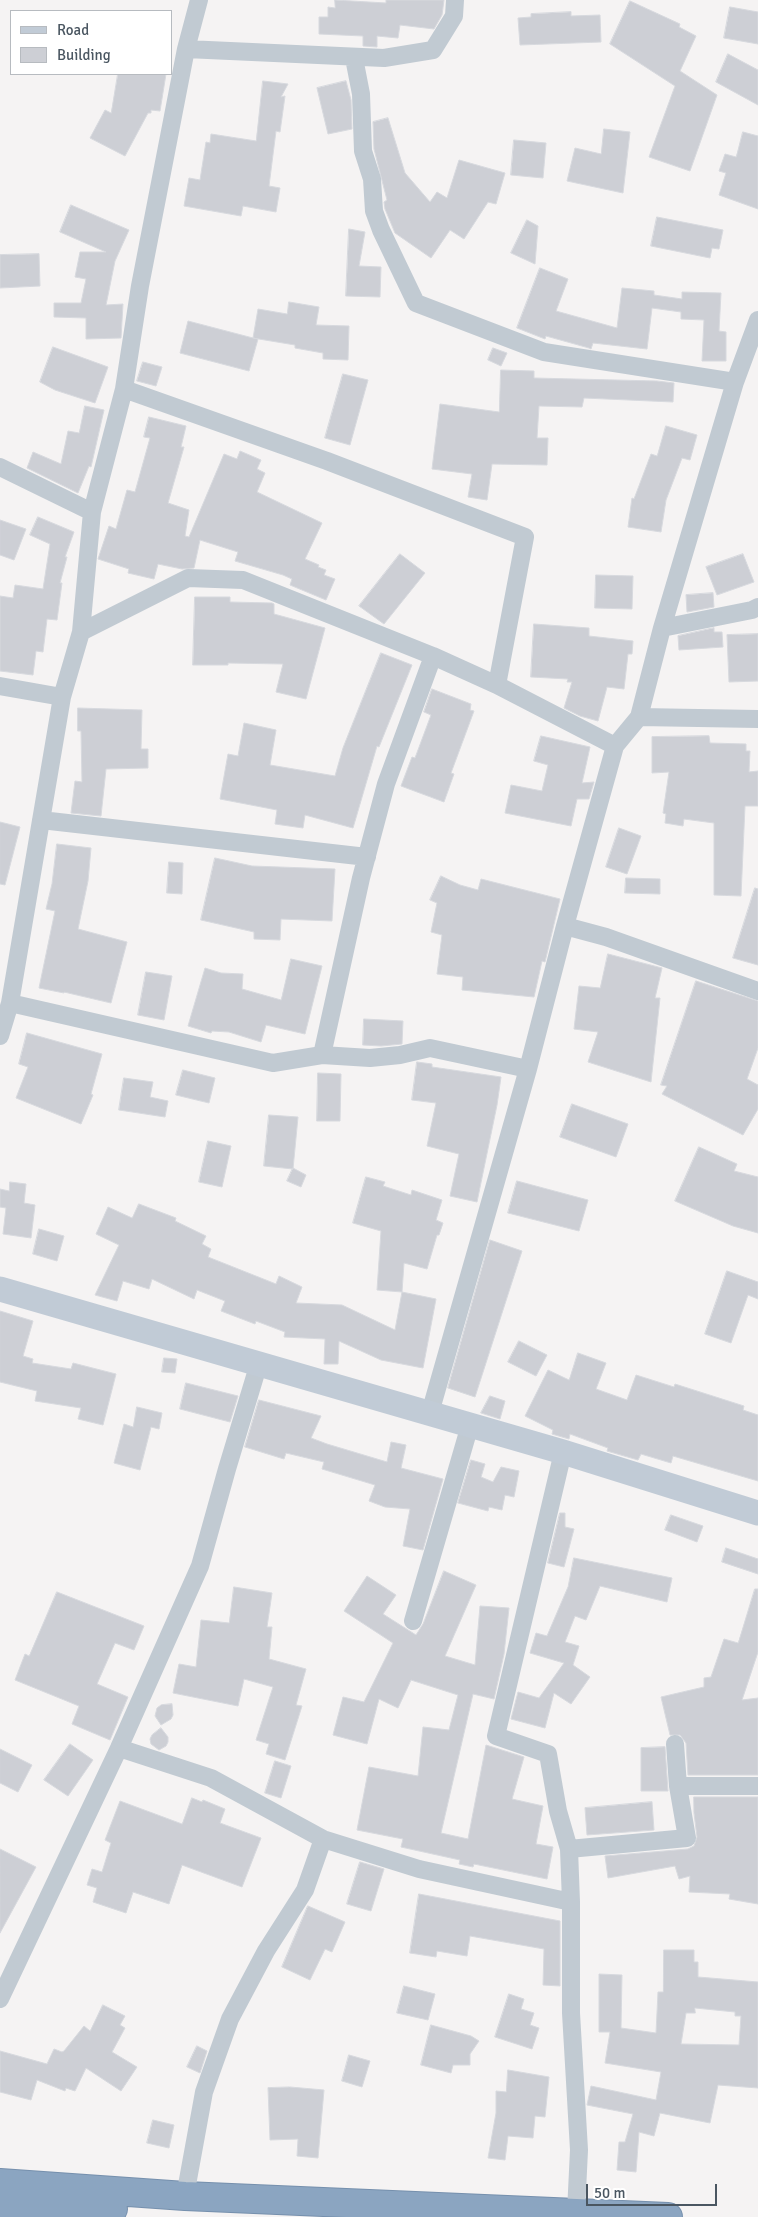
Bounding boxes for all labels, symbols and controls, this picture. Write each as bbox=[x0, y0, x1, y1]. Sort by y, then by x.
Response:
legend bbox=[10, 10, 172, 75]
text: Road bbox=[57, 21, 89, 39]
text: Building bbox=[57, 46, 111, 64]
scale bar bbox=[588, 2174, 719, 2206]
text: 50 m bbox=[594, 2184, 625, 2202]

